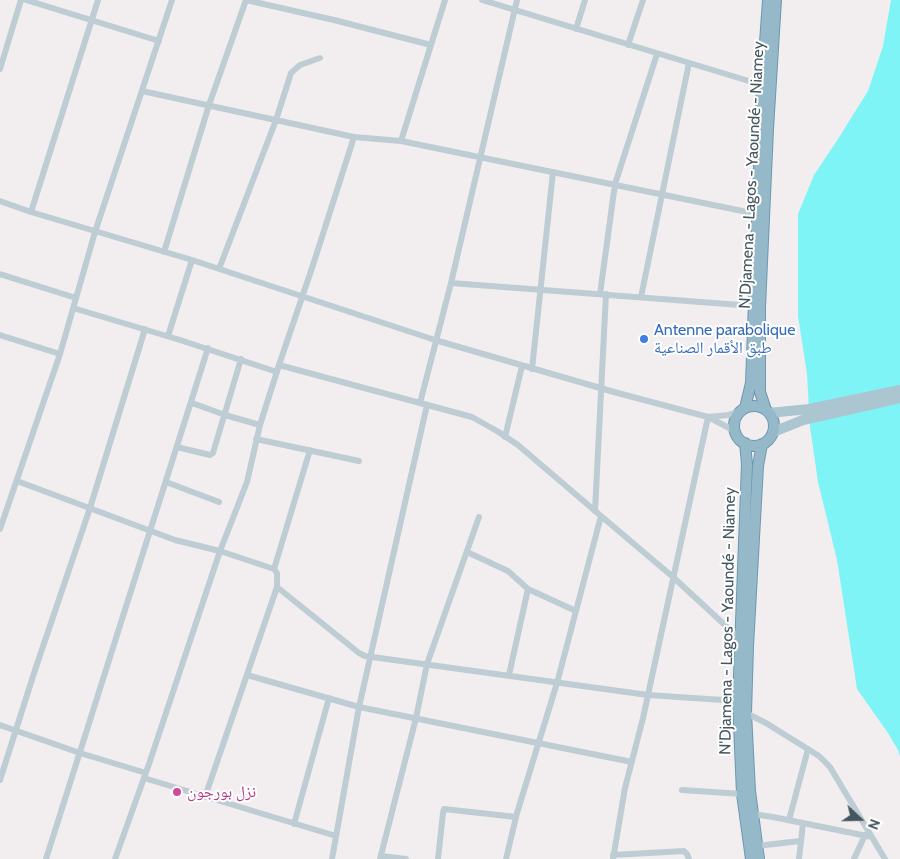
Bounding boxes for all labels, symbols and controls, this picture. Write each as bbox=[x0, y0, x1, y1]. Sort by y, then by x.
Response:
street label: N'Djamena - Lagos - Yaoundé - Niamey bbox=[735, 41, 769, 309]
place label: Antenne parabolique طبق الأقمار الصناعية bbox=[654, 320, 795, 358]
marker: Antenne parabolique طبق الأقمار الصناعية bbox=[638, 333, 650, 345]
street label: N'Djamena - Lagos - Yaoundé - Niamey bbox=[716, 487, 740, 755]
place label: نزل بورجون bbox=[187, 782, 256, 802]
marker: نزل بورجون bbox=[171, 786, 183, 798]
north arrow bbox=[835, 794, 885, 844]
text: N bbox=[864, 817, 884, 832]

